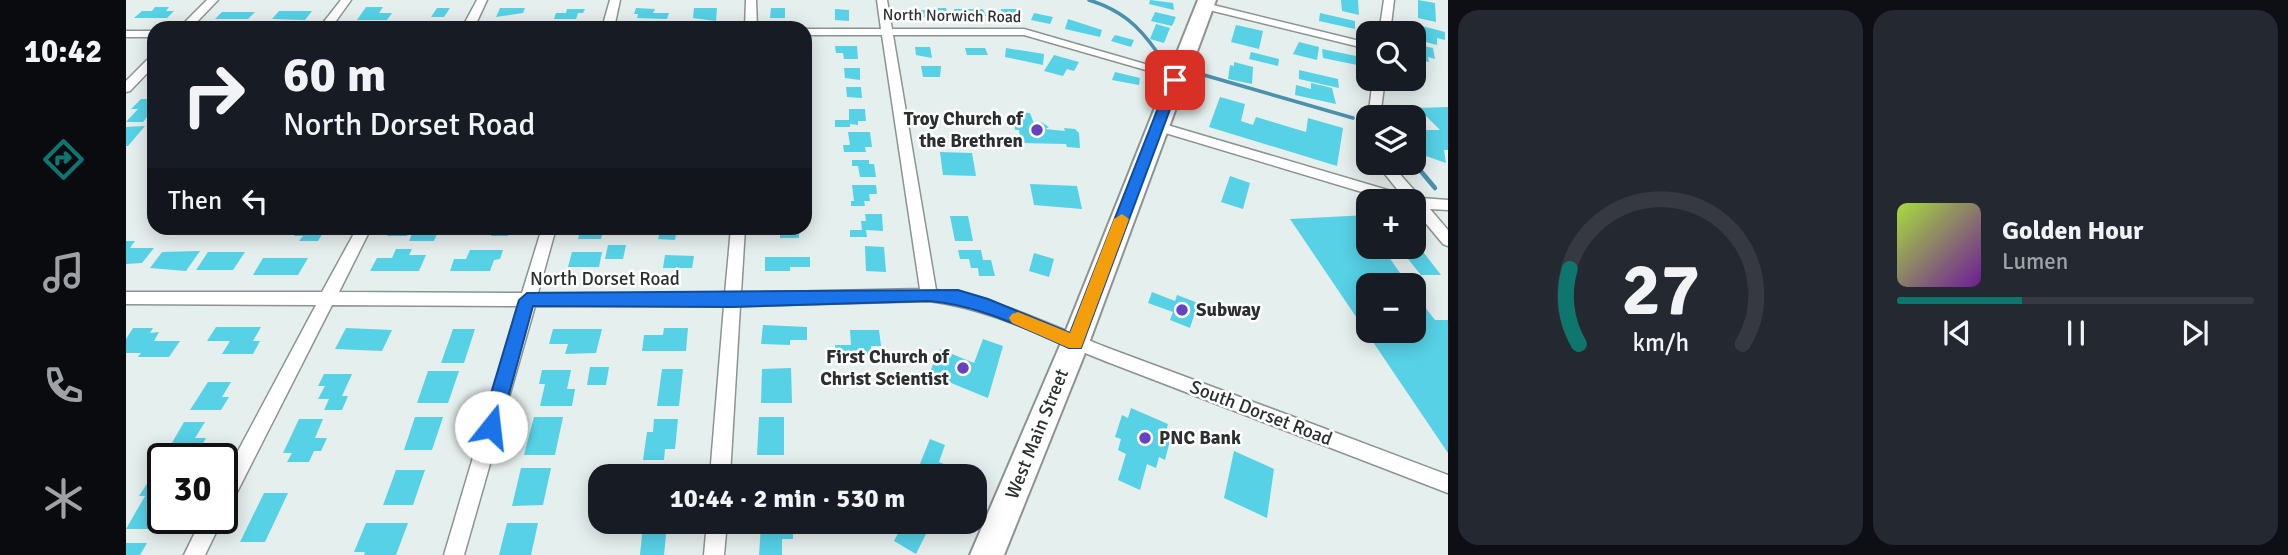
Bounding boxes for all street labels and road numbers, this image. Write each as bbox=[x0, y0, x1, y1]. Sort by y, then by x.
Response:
street label: North Norwich Road bbox=[882, 5, 1022, 27]
street label: North Dorset Road bbox=[530, 267, 680, 291]
street label: West Main Street bbox=[1000, 365, 1074, 503]
street label: South Dorset Road bbox=[1186, 375, 1336, 451]

